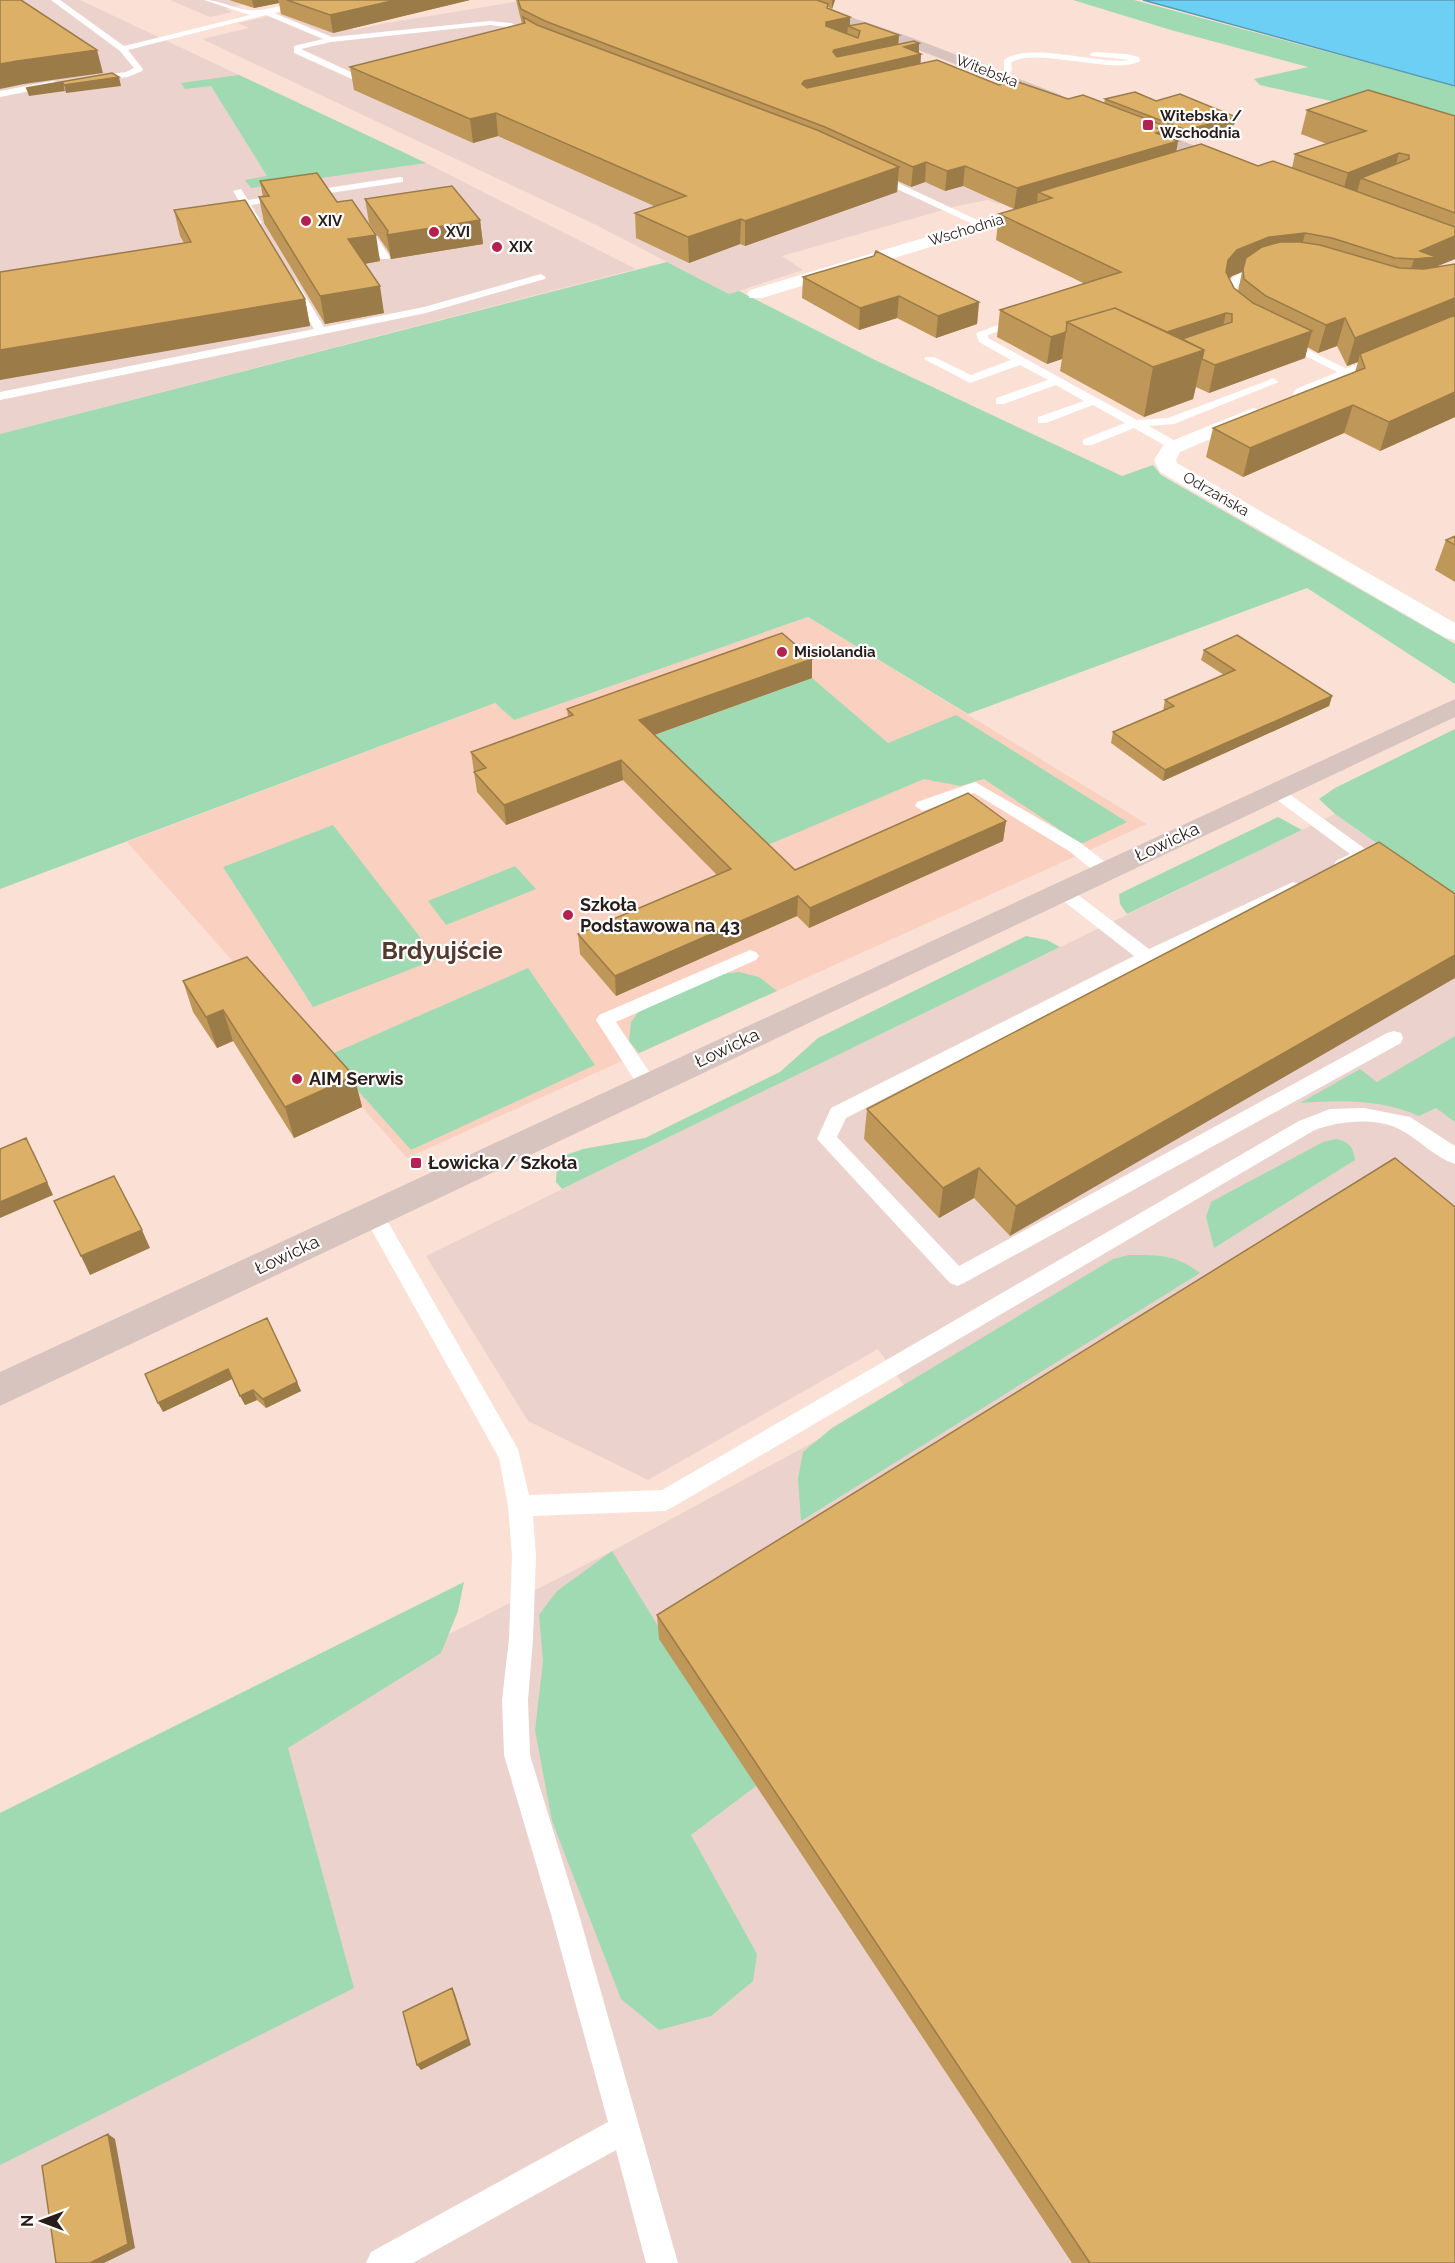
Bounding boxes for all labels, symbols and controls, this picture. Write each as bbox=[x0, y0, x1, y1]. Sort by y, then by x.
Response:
street label: Witebska bbox=[953, 51, 1021, 91]
place label: Witebska / Wschodnia bbox=[1160, 107, 1243, 142]
marker: Witebska / Wschodnia bbox=[1141, 118, 1155, 132]
street label: Wschodnia bbox=[926, 210, 1006, 250]
place label: XIV bbox=[317, 212, 343, 230]
marker: XIV bbox=[299, 214, 313, 228]
place label: XVI bbox=[445, 223, 470, 241]
marker: XVI bbox=[427, 225, 441, 239]
place label: XIX bbox=[508, 238, 533, 256]
marker: XIX bbox=[490, 240, 504, 254]
street label: Odrzańska bbox=[1180, 468, 1252, 520]
place label: Misiolandia bbox=[794, 643, 876, 661]
marker: Misiolandia bbox=[775, 645, 789, 659]
street label: Łowicka bbox=[1131, 818, 1202, 866]
place label: Szkoła Podstawowa na 43 bbox=[580, 894, 740, 936]
marker: Szkoła Podstawowa na 43 bbox=[561, 908, 575, 922]
district label: Brdyujście bbox=[381, 936, 503, 965]
street label: Łowicka bbox=[691, 1024, 762, 1072]
place label: AIM Serwis bbox=[309, 1068, 404, 1089]
marker: AIM Serwis bbox=[290, 1072, 304, 1086]
place label: Łowicka / Szkoła bbox=[427, 1152, 577, 1173]
marker: Łowicka / Szkoła bbox=[409, 1156, 423, 1170]
street label: Łowicka bbox=[251, 1231, 322, 1279]
north arrow bbox=[12, 2191, 72, 2251]
text: N bbox=[18, 2215, 37, 2227]

